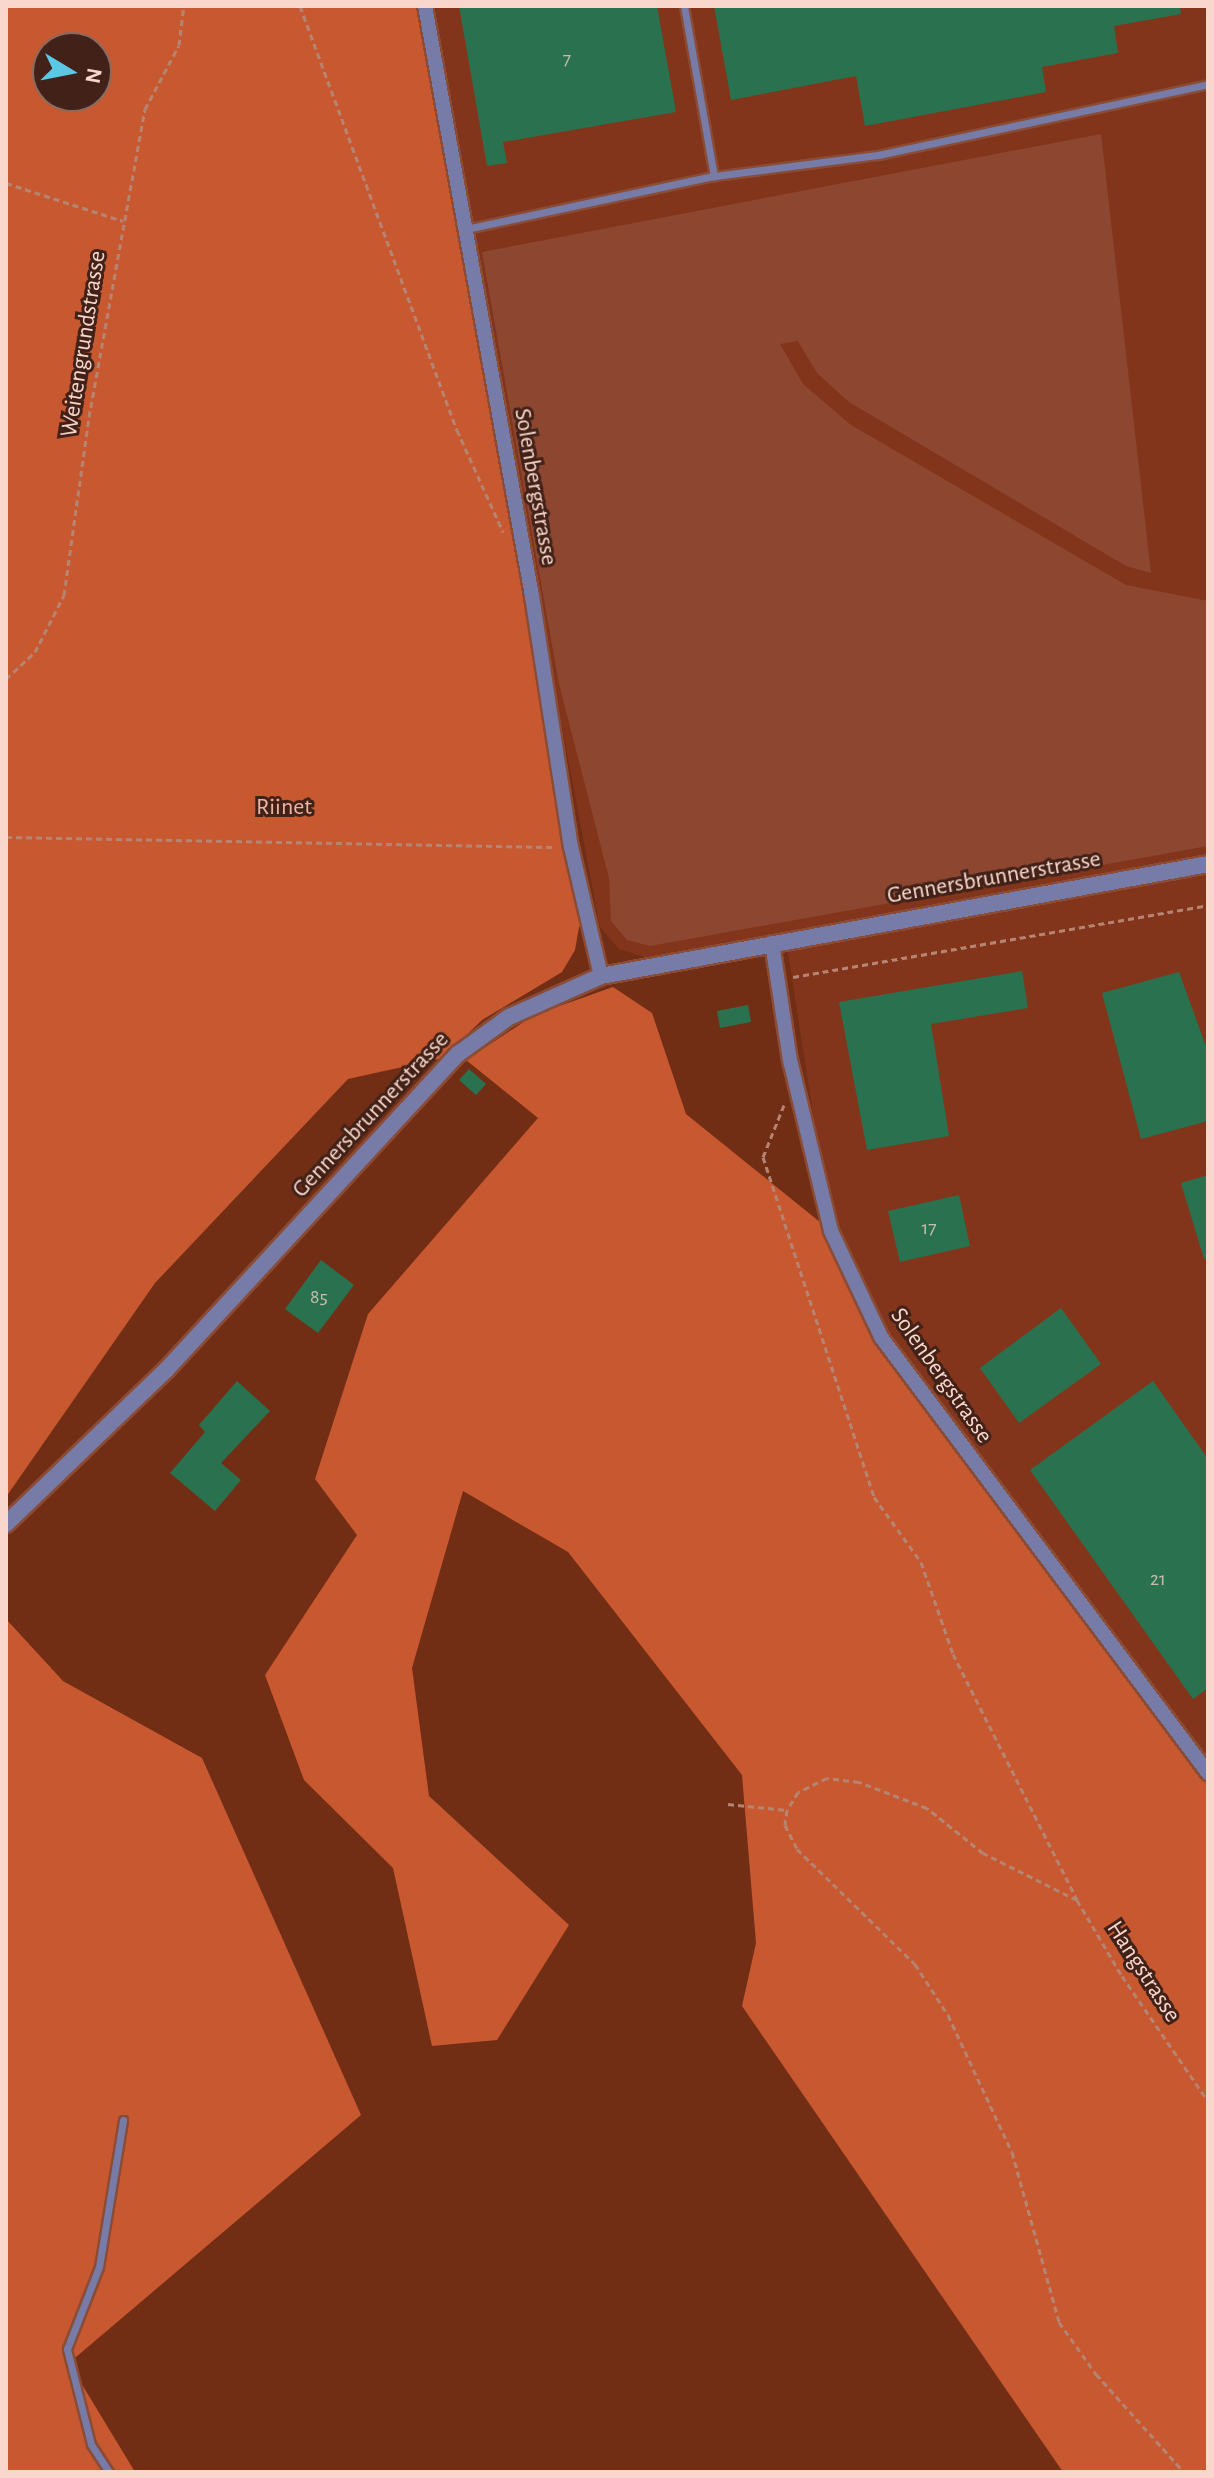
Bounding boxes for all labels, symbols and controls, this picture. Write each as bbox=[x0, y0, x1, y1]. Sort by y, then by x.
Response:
north arrow bbox=[32, 32, 112, 112]
house number: 7 bbox=[563, 47, 571, 71]
text: N bbox=[82, 66, 106, 85]
street label: Weitengrundstrasse bbox=[55, 249, 113, 439]
street label: Solenbergstrasse bbox=[507, 406, 563, 568]
park label: Riinet bbox=[256, 794, 312, 822]
street label: Gennersbrunnerstrasse bbox=[885, 845, 1103, 911]
street label: Gennersbrunnerstrasse bbox=[287, 1026, 455, 1204]
house number: 17 bbox=[921, 1216, 937, 1240]
house number: 85 bbox=[310, 1285, 328, 1309]
street label: Solenbergstrasse bbox=[884, 1303, 998, 1449]
house number: 21 bbox=[1150, 1567, 1166, 1591]
street label: Hangstrasse bbox=[1100, 1916, 1186, 2028]

